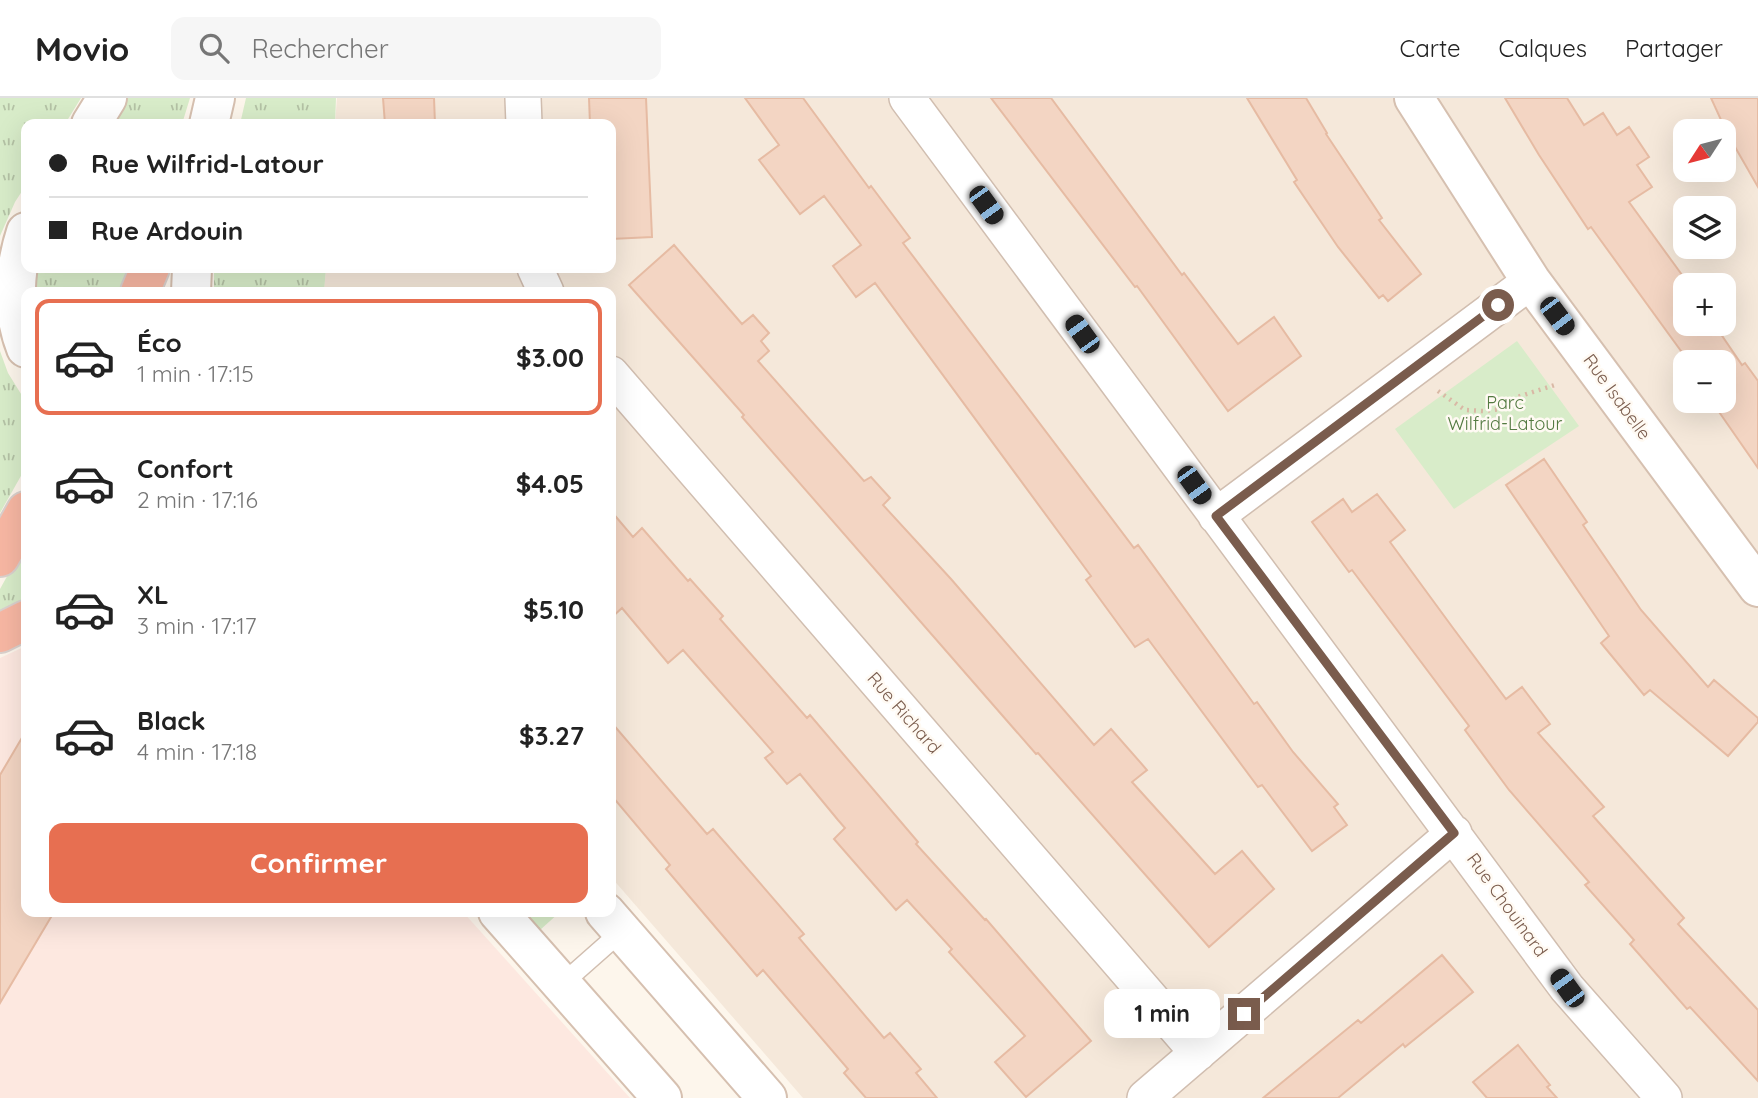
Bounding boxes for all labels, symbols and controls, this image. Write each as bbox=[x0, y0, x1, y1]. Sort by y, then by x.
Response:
search box bbox=[171, 17, 661, 80]
text: Movio bbox=[35, 28, 129, 69]
icon: search bbox=[195, 29, 233, 67]
text: Rechercher bbox=[251, 32, 389, 65]
text: Carte bbox=[1399, 33, 1461, 63]
text: Calques bbox=[1499, 33, 1587, 63]
text: Partager bbox=[1625, 33, 1723, 63]
north arrow bbox=[1673, 119, 1736, 182]
map controls bbox=[1673, 119, 1736, 413]
text: Rue Wilfrid-Latour bbox=[91, 147, 324, 180]
car bbox=[966, 182, 1007, 228]
button: layers bbox=[1673, 196, 1736, 259]
text: Rue Ardouin bbox=[91, 214, 243, 247]
button: + bbox=[1673, 273, 1736, 336]
route start bbox=[1482, 289, 1514, 321]
car bbox=[1536, 293, 1579, 339]
car bbox=[1062, 311, 1103, 357]
icon: car bbox=[53, 326, 116, 389]
text: Éco bbox=[137, 326, 182, 359]
text: $3.00 bbox=[516, 341, 584, 374]
street label: Rue Isabelle bbox=[1579, 349, 1656, 444]
button: − bbox=[1673, 350, 1736, 413]
text: 1 min · 17:15 bbox=[137, 359, 254, 388]
park label: Parc Wilfrid-Latour bbox=[1447, 391, 1563, 435]
icon: car bbox=[53, 452, 116, 515]
text: Confort bbox=[137, 452, 234, 485]
car bbox=[1174, 462, 1215, 508]
text: $4.05 bbox=[516, 467, 584, 500]
text: 2 min · 17:16 bbox=[137, 485, 258, 514]
icon: car bbox=[53, 578, 116, 641]
text: XL bbox=[137, 578, 169, 611]
text: $5.10 bbox=[523, 593, 584, 626]
text: 3 min · 17:17 bbox=[137, 611, 257, 640]
street label: Rue Richard bbox=[863, 667, 946, 758]
icon: car bbox=[53, 704, 116, 767]
text: Black bbox=[137, 704, 206, 737]
text: $3.27 bbox=[519, 719, 584, 752]
text: 4 min · 17:18 bbox=[137, 737, 257, 766]
button: Confirmer bbox=[49, 823, 588, 903]
street label: Rue Chouinard bbox=[1462, 848, 1553, 961]
car bbox=[1547, 965, 1588, 1011]
callout: 1 min bbox=[1104, 990, 1220, 1038]
route end bbox=[1228, 998, 1260, 1030]
text: 1 min bbox=[1134, 999, 1190, 1028]

